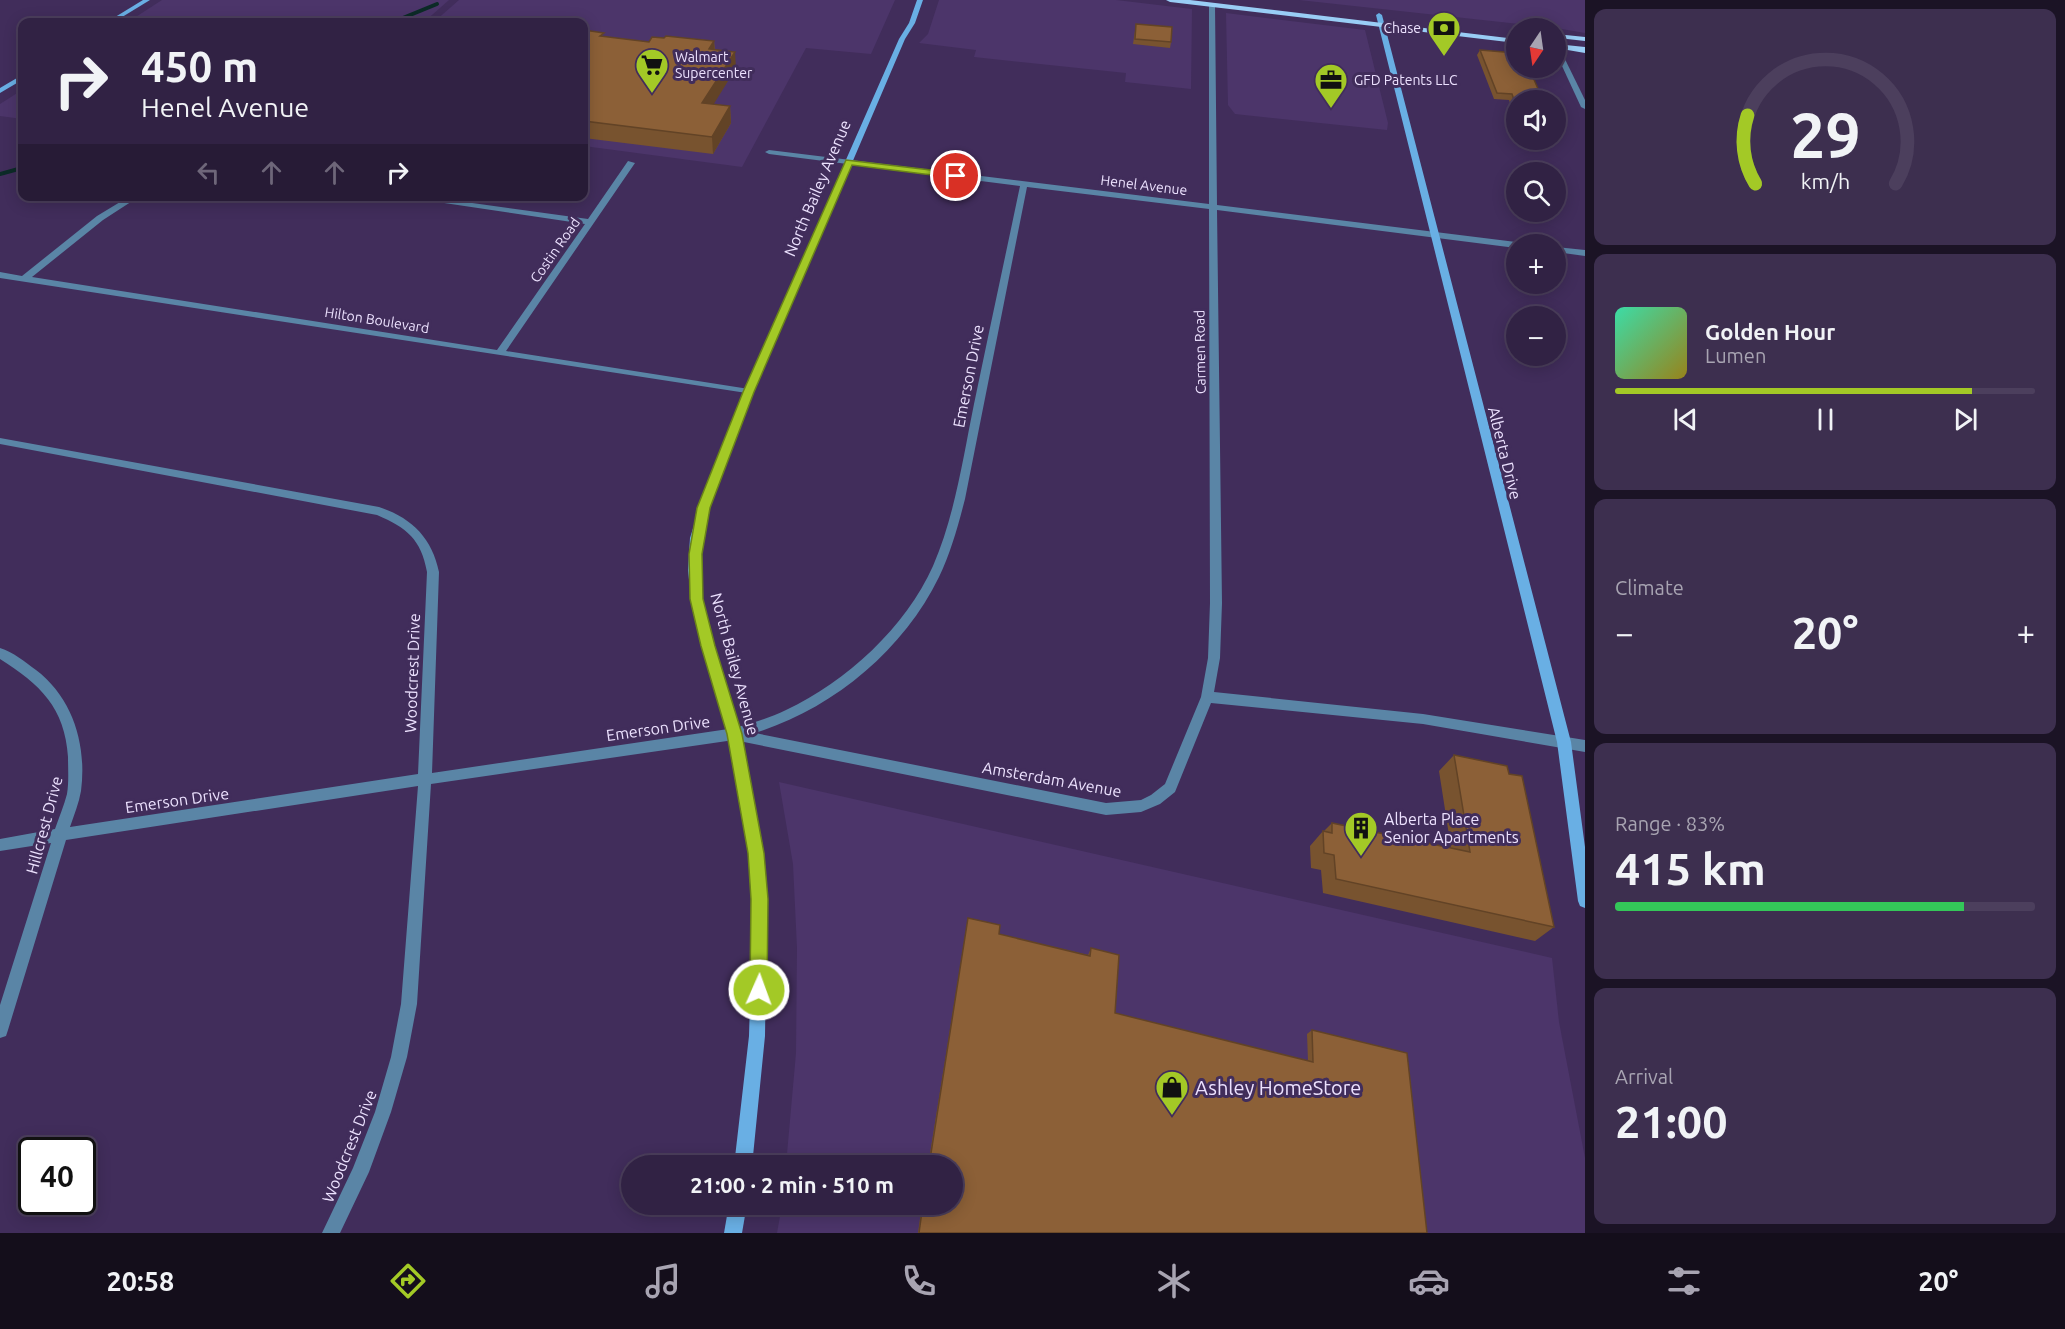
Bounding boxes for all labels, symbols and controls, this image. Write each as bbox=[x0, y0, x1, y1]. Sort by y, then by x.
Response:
bank icon: Chase bbox=[1426, 10, 1462, 57]
north arrow bbox=[1506, 18, 1566, 78]
map controls bbox=[1506, 18, 1566, 366]
place label: Chase bbox=[1383, 20, 1421, 36]
icon: right bbox=[42, 42, 120, 120]
text: 450 m bbox=[141, 43, 258, 90]
supermarket icon: Walmart Supercenter bbox=[634, 47, 670, 94]
place label: Walmart Supercenter bbox=[675, 49, 753, 81]
office icon: GFD Patents LLC bbox=[1313, 62, 1349, 109]
place label: GFD Patents LLC bbox=[1354, 72, 1458, 88]
button: sound bbox=[1506, 90, 1566, 150]
text: Henel Avenue bbox=[141, 92, 309, 122]
text: 29 bbox=[1790, 100, 1860, 170]
street label: North Bailey Avenue bbox=[780, 117, 854, 259]
pin bbox=[930, 150, 981, 201]
icon: left bbox=[192, 156, 225, 189]
icon: ahead bbox=[255, 156, 288, 189]
icon: ahead bbox=[318, 156, 351, 189]
icon: right bbox=[381, 156, 414, 189]
icon: arrive bbox=[939, 159, 972, 192]
button: search bbox=[1506, 162, 1566, 222]
text: km/h bbox=[1800, 169, 1850, 193]
street label: Henel Avenue bbox=[1100, 172, 1188, 198]
street label: Costin Road bbox=[527, 215, 583, 285]
button: + bbox=[1506, 234, 1566, 294]
street label: Hilton Boulevard bbox=[324, 304, 430, 336]
button: − bbox=[1506, 306, 1566, 366]
street label: Carmen Road bbox=[1191, 310, 1209, 394]
text: Golden Hour bbox=[1705, 319, 1835, 344]
street label: Emerson Drive bbox=[949, 323, 987, 429]
text: Lumen bbox=[1705, 344, 1766, 367]
icon: previous bbox=[1669, 403, 1702, 436]
icon: pause bbox=[1809, 403, 1842, 436]
icon: next bbox=[1949, 403, 1982, 436]
street label: Alberta Drive bbox=[1485, 405, 1525, 501]
text: Climate bbox=[1615, 576, 1684, 599]
street label: North Bailey Avenue bbox=[707, 591, 763, 737]
text: 20° bbox=[1792, 607, 1858, 658]
street label: Woodcrest Drive bbox=[401, 613, 423, 733]
text: − bbox=[1615, 614, 1634, 651]
text: + bbox=[2016, 614, 2035, 651]
street label: Emerson Drive bbox=[605, 712, 711, 744]
street label: Amsterdam Avenue bbox=[981, 758, 1123, 800]
street label: Hillcrest Drive bbox=[22, 774, 66, 876]
street label: Emerson Drive bbox=[124, 784, 230, 816]
building icon: Alberta Place Senior Apartments bbox=[1343, 810, 1379, 857]
place label: Alberta Place Senior Apartments bbox=[1384, 810, 1519, 846]
text: Range · 83% bbox=[1615, 812, 1725, 835]
text: 415 km bbox=[1615, 843, 1766, 894]
position arrow bbox=[727, 958, 791, 1022]
text: Arrival bbox=[1615, 1065, 1673, 1088]
shop icon: Ashley HomeStore bbox=[1154, 1069, 1190, 1116]
place label: Ashley HomeStore bbox=[1195, 1076, 1361, 1099]
street label: Woodcrest Drive bbox=[318, 1087, 380, 1205]
text: 21:00 bbox=[1615, 1096, 1728, 1147]
speed limit sign: 40 bbox=[18, 1137, 96, 1215]
text: 21:00 · 2 min · 510 m bbox=[690, 1172, 894, 1197]
icon: directions bbox=[387, 1260, 429, 1302]
icon: music bbox=[642, 1260, 684, 1302]
icon: phone bbox=[898, 1260, 940, 1302]
icon: climate bbox=[1153, 1260, 1195, 1302]
icon: car bbox=[1408, 1260, 1450, 1302]
icon: filters bbox=[1663, 1260, 1705, 1302]
text: 20:58 bbox=[107, 1266, 174, 1296]
text: 20° bbox=[1918, 1266, 1958, 1296]

